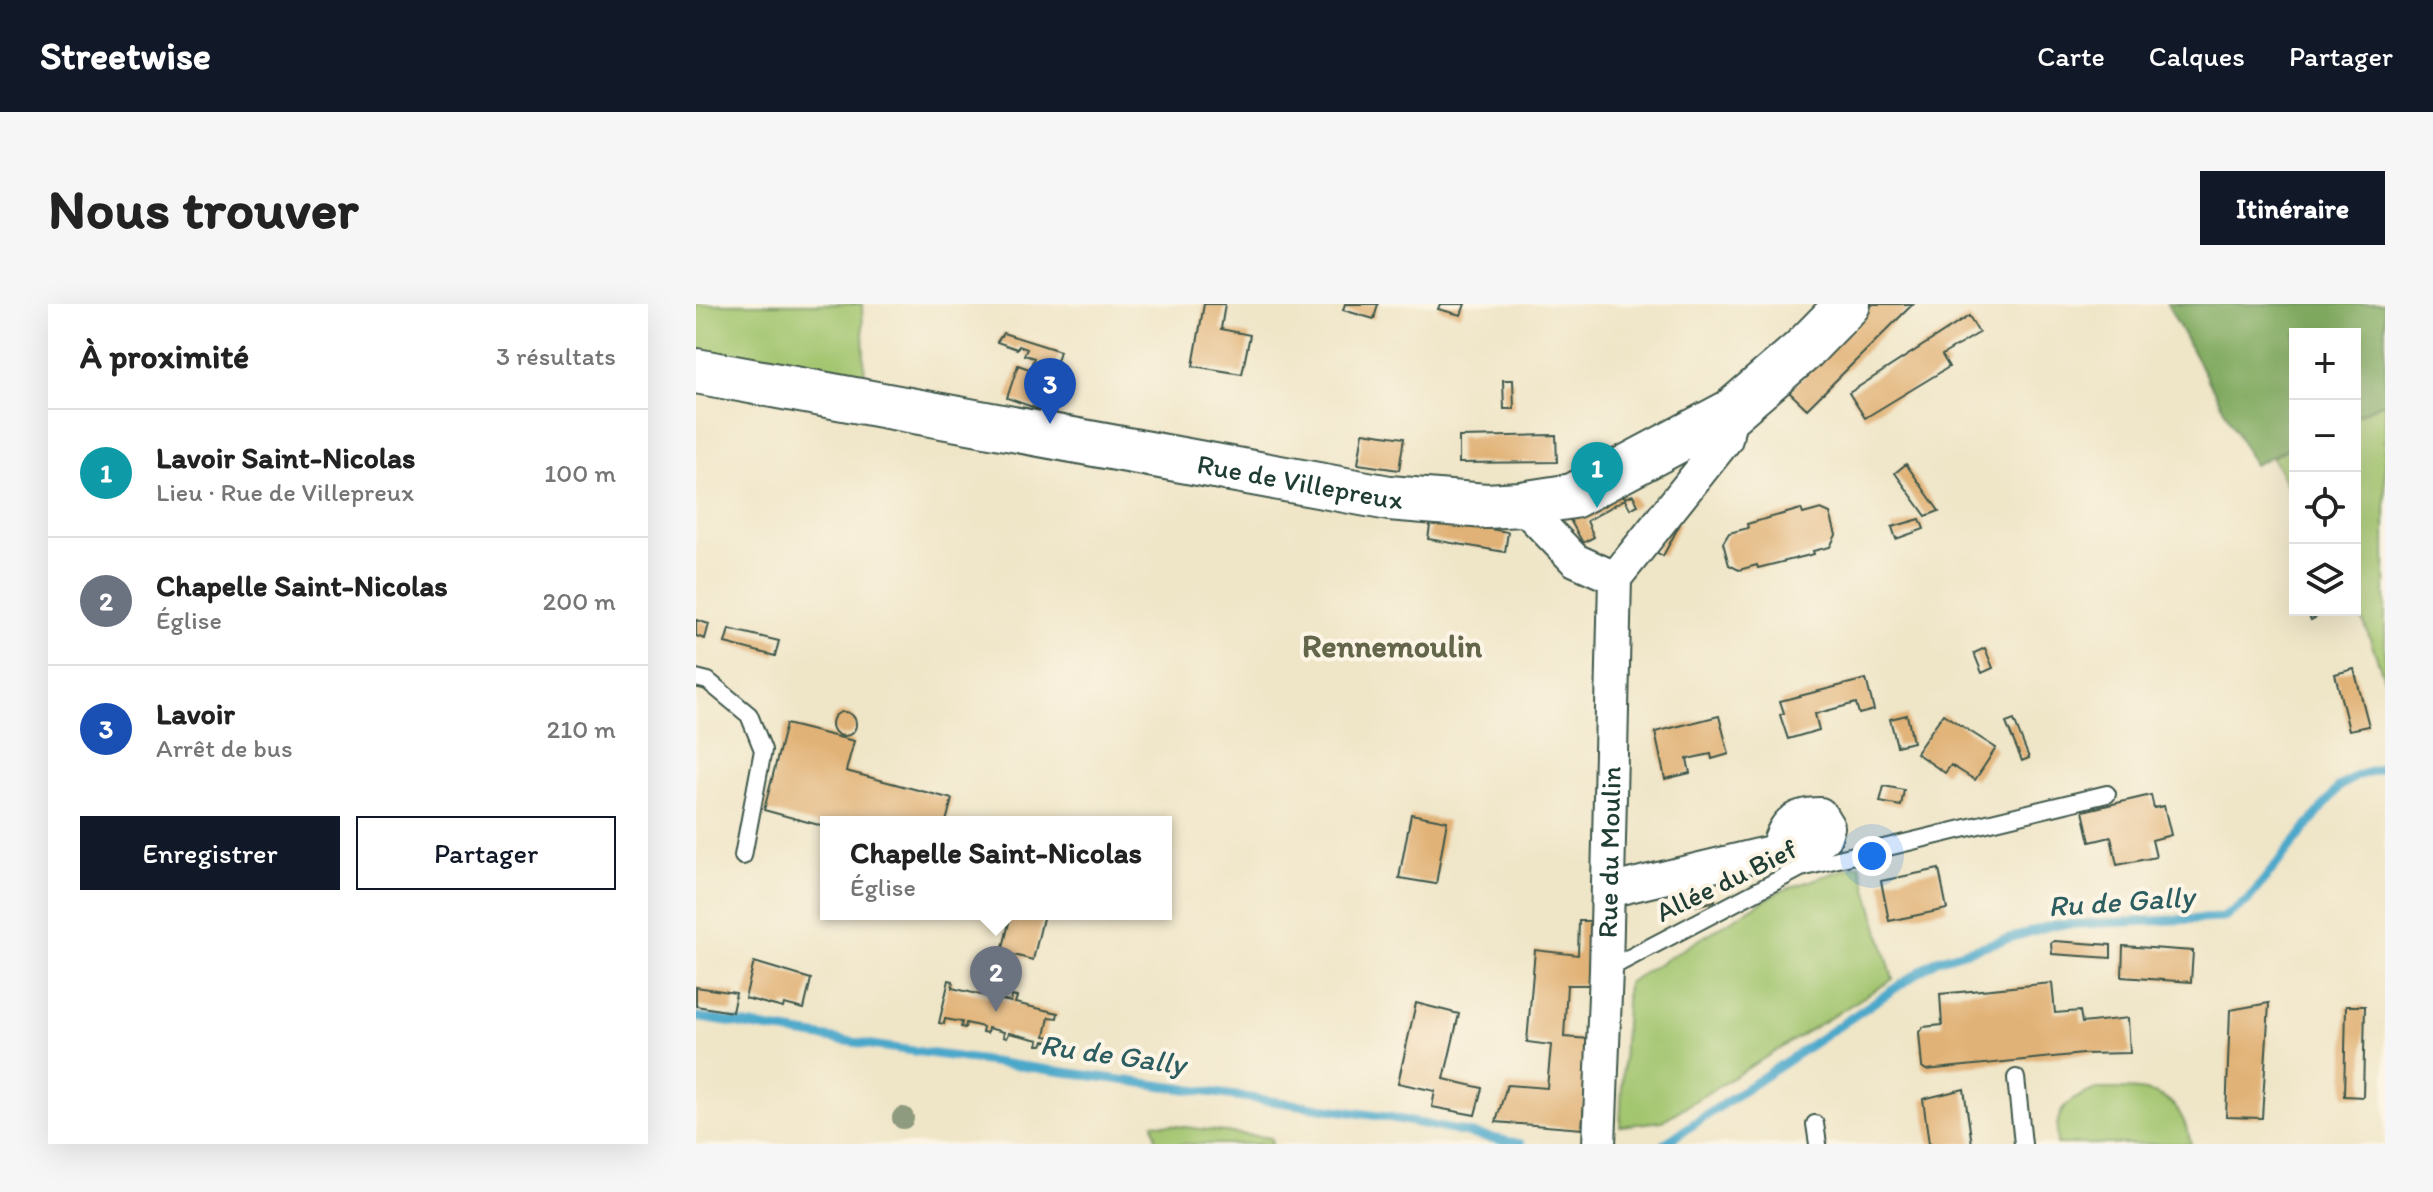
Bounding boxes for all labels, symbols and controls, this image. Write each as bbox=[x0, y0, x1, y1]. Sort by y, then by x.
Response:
text: Streetwise bbox=[40, 33, 211, 79]
text: Carte bbox=[2037, 39, 2105, 73]
text: Calques bbox=[2149, 39, 2245, 73]
text: Partager bbox=[2289, 39, 2393, 73]
button: Itinéraire bbox=[2200, 171, 2385, 245]
text: Nous trouver bbox=[48, 175, 358, 242]
map controls bbox=[2289, 328, 2361, 616]
button: + bbox=[2289, 328, 2361, 400]
text: À proximité bbox=[80, 336, 249, 377]
text: 3 résultats bbox=[496, 340, 616, 372]
pin: 3 bbox=[1024, 358, 1076, 424]
button: − bbox=[2289, 400, 2361, 472]
text: Lavoir Saint-Nicolas bbox=[156, 439, 415, 476]
pin: 1 bbox=[1571, 442, 1623, 508]
street label: Rue de Villepreux bbox=[1194, 446, 1404, 516]
text: 1 bbox=[100, 457, 112, 489]
text: 100 m bbox=[544, 457, 616, 489]
button: locate bbox=[2289, 472, 2361, 544]
text: Lieu · Rue de Villepreux bbox=[156, 476, 414, 508]
button: layers bbox=[2289, 544, 2361, 616]
text: Chapelle Saint-Nicolas bbox=[156, 567, 448, 604]
text: 2 bbox=[99, 585, 113, 617]
text: 200 m bbox=[543, 585, 616, 617]
text: Église bbox=[156, 604, 222, 636]
district label: Rennemoulin bbox=[1302, 627, 1483, 665]
text: Lavoir bbox=[156, 695, 235, 732]
text: 3 bbox=[99, 713, 113, 745]
text: 210 m bbox=[547, 713, 616, 745]
text: Arrêt de bus bbox=[156, 732, 293, 764]
street label: Rue du Moulin bbox=[1590, 766, 1628, 939]
button: Enregistrer bbox=[80, 816, 340, 890]
button: Partager bbox=[356, 816, 616, 890]
popup bbox=[820, 816, 1172, 920]
street label: Allée du Bief bbox=[1650, 831, 1802, 929]
text: Chapelle Saint-Nicolas bbox=[850, 834, 1142, 871]
your location bbox=[1852, 836, 1892, 876]
text: Église bbox=[850, 871, 916, 903]
water label: Ru de Gally bbox=[2047, 877, 2198, 925]
pin: 2 bbox=[970, 946, 1022, 1012]
water label: Ru de Gally bbox=[1038, 1025, 1191, 1083]

